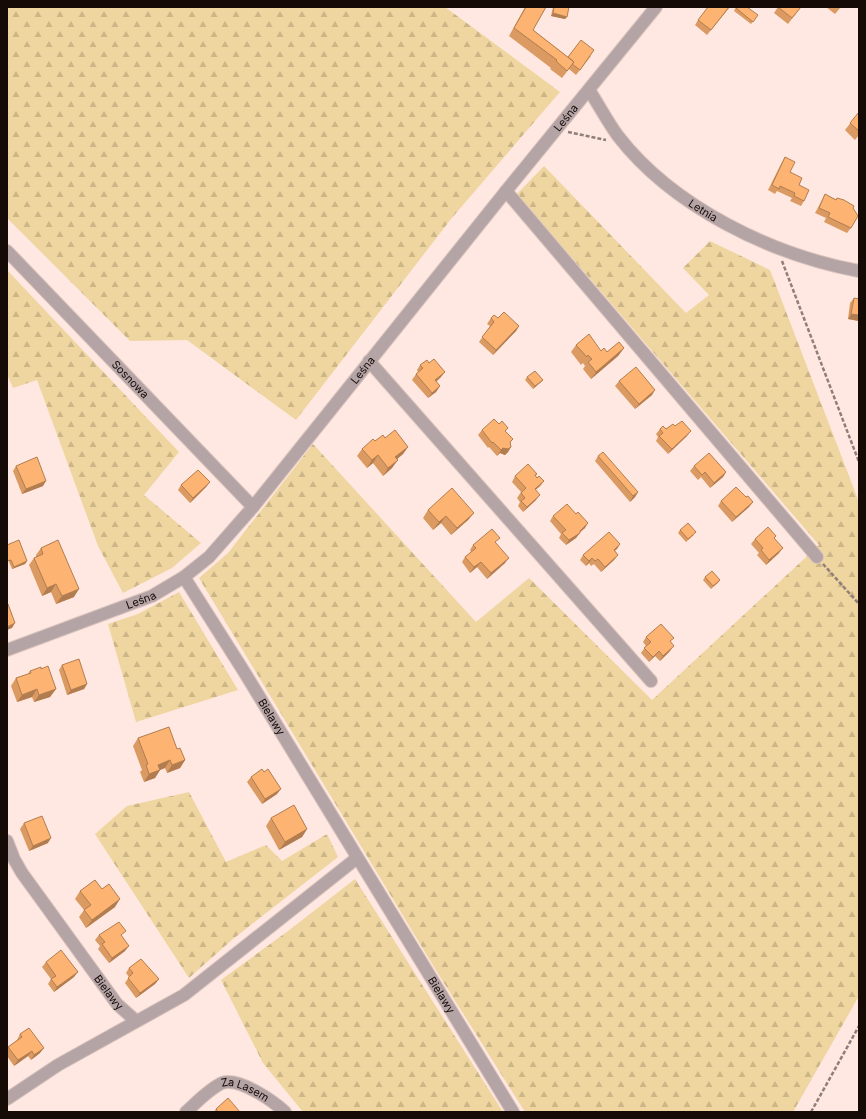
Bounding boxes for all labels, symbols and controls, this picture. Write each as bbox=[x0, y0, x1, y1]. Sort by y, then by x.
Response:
street label: Leśna bbox=[551, 101, 581, 134]
street label: Letnia bbox=[686, 196, 720, 225]
street label: Leśna bbox=[347, 354, 378, 387]
street label: Sosnowa bbox=[109, 357, 152, 401]
street label: Leśna bbox=[124, 588, 159, 612]
street label: Bielawy bbox=[255, 696, 288, 738]
street label: Bielawy bbox=[91, 972, 126, 1013]
street label: Bielawy bbox=[425, 974, 458, 1016]
street label: Za Lasem bbox=[220, 1075, 272, 1105]

